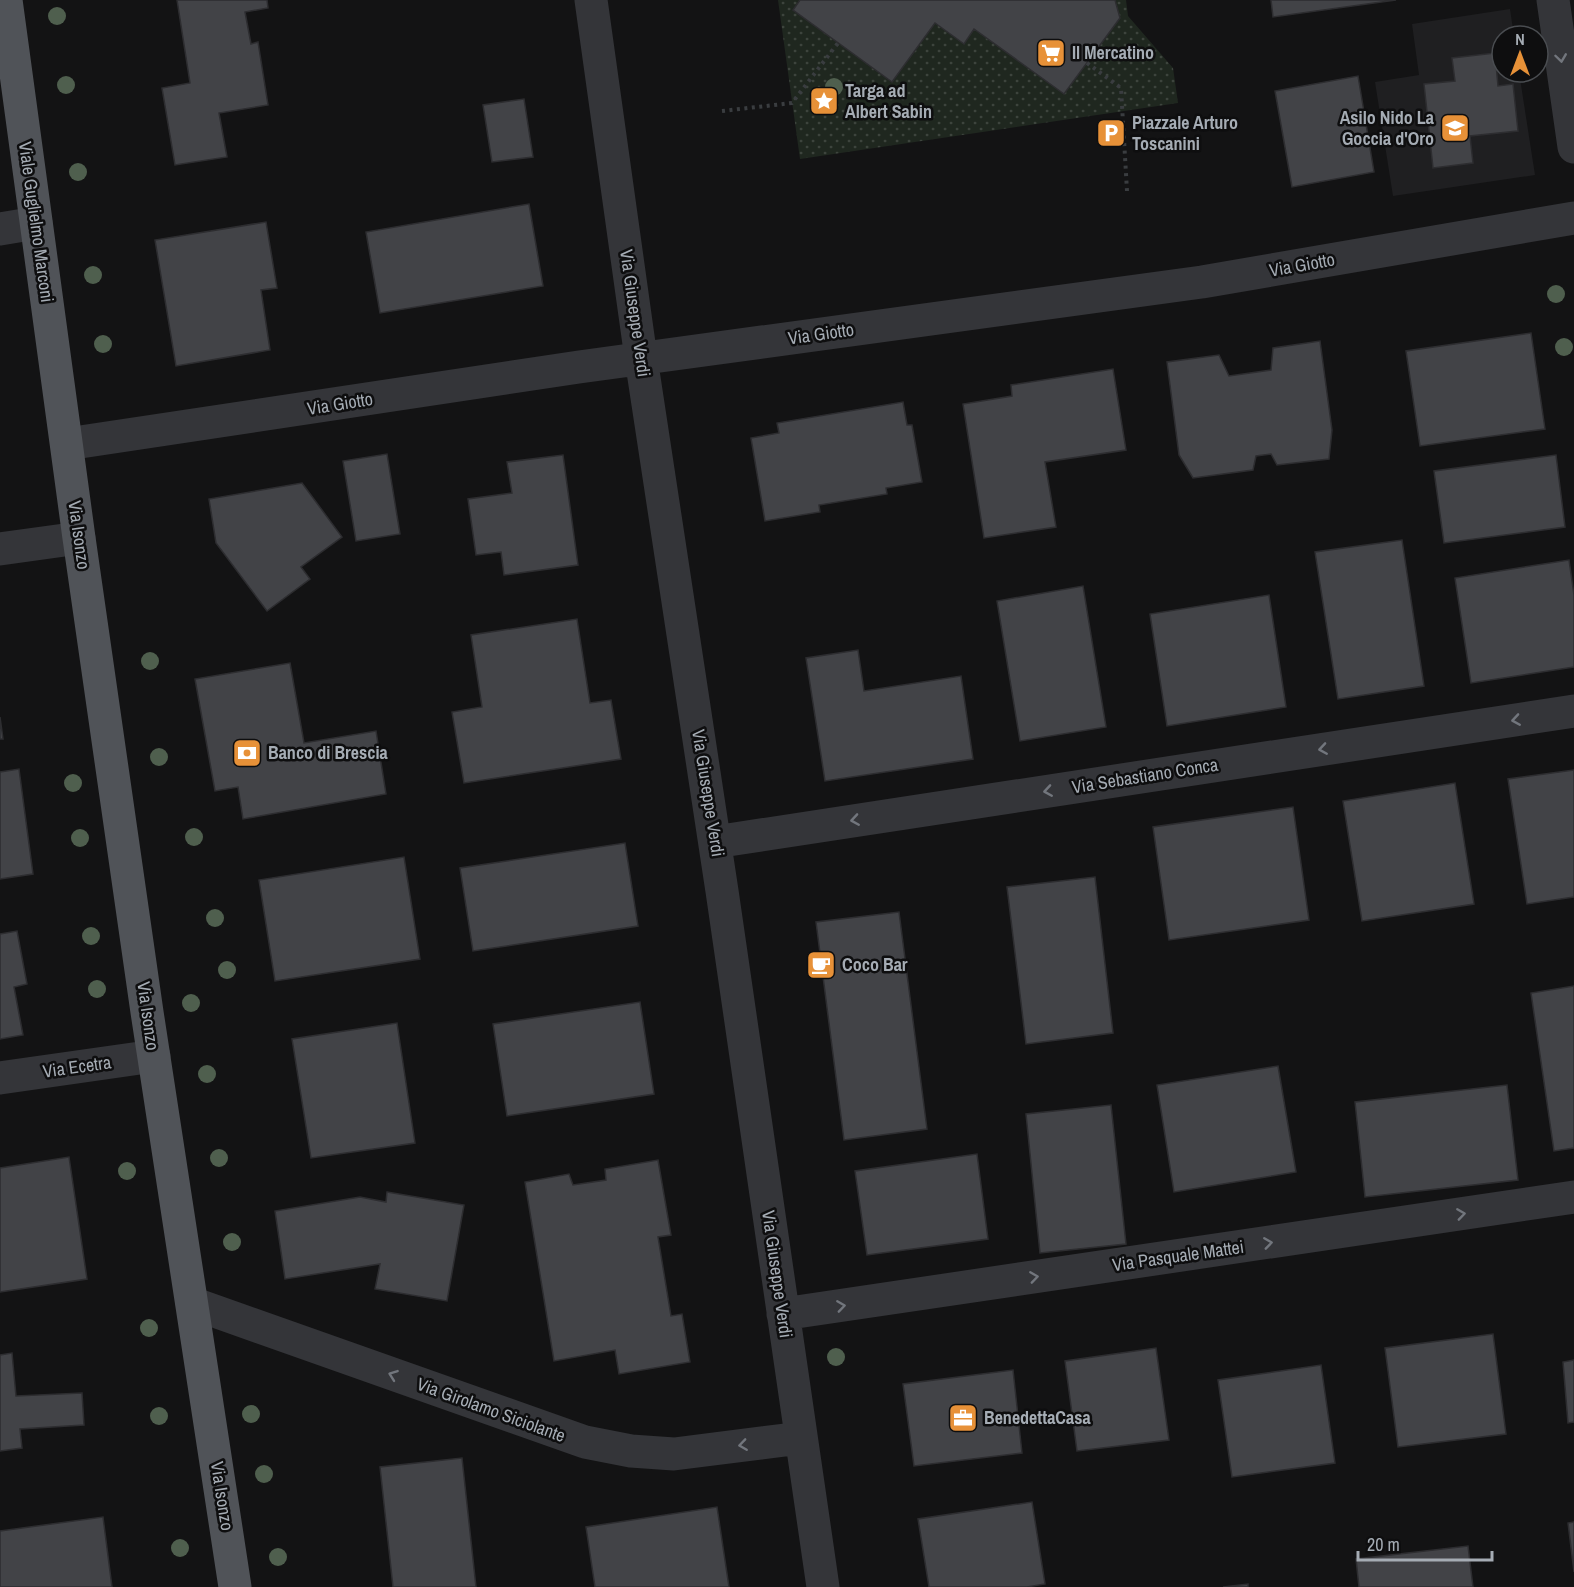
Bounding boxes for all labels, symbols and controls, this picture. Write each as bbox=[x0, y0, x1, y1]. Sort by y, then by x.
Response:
north arrow bbox=[1490, 24, 1550, 84]
text: N bbox=[1515, 28, 1525, 50]
supermarket icon: Il Mercatino bbox=[1035, 37, 1067, 69]
place label: Il Mercatino bbox=[1072, 40, 1154, 65]
one-way arrow bbox=[1555, 53, 1567, 63]
place label: Targa ad Albert Sabin bbox=[845, 78, 932, 124]
place icon: Targa ad Albert Sabin bbox=[808, 85, 840, 117]
place label: Asilo Nido La Goccia d'Oro bbox=[1340, 105, 1435, 151]
place label: Piazzale Arturo Toscanini bbox=[1132, 110, 1238, 156]
school or university icon: Asilo Nido La Goccia d'Oro bbox=[1439, 112, 1471, 144]
parking icon: Piazzale Arturo Toscanini bbox=[1095, 117, 1127, 149]
street label: Viale Guglielmo Marconi bbox=[13, 140, 60, 304]
street label: Via Giotto bbox=[1267, 246, 1337, 283]
street label: Via Giuseppe Verdi bbox=[614, 248, 657, 378]
street label: Via Giotto bbox=[786, 317, 855, 350]
street label: Via Giotto bbox=[305, 386, 375, 421]
street label: Via Isonzo bbox=[62, 499, 97, 571]
one-way arrow bbox=[1512, 713, 1521, 725]
street label: Via Giuseppe Verdi bbox=[686, 727, 731, 858]
bank icon: Banco di Brescia bbox=[231, 737, 263, 769]
place label: Banco di Brescia bbox=[268, 740, 389, 765]
one-way arrow bbox=[1319, 743, 1328, 755]
street label: Via Sebastiano Conca bbox=[1070, 752, 1220, 799]
one-way arrow bbox=[1043, 785, 1052, 797]
one-way arrow bbox=[850, 814, 859, 826]
cafe icon: Coco Bar bbox=[805, 949, 837, 981]
place label: Coco Bar bbox=[842, 952, 908, 977]
street label: Via Isonzo bbox=[131, 980, 166, 1052]
street label: Via Ecetra bbox=[41, 1049, 113, 1084]
street label: Via Giuseppe Verdi bbox=[756, 1209, 799, 1339]
one-way arrow bbox=[1456, 1209, 1466, 1221]
street label: Via Pasquale Mattei bbox=[1110, 1234, 1245, 1277]
one-way arrow bbox=[1263, 1237, 1273, 1249]
one-way arrow bbox=[1029, 1272, 1038, 1284]
one-way arrow bbox=[836, 1300, 845, 1312]
one-way arrow bbox=[388, 1370, 399, 1382]
street label: Via Girolamo Siciolante bbox=[413, 1371, 569, 1448]
office icon: BenedettaCasa bbox=[947, 1402, 979, 1434]
place label: BenedettaCasa bbox=[984, 1405, 1091, 1430]
one-way arrow bbox=[739, 1439, 748, 1451]
street label: Via Isonzo bbox=[205, 1460, 240, 1532]
scale bar bbox=[1358, 1524, 1492, 1562]
text: 20 m bbox=[1367, 1532, 1400, 1557]

